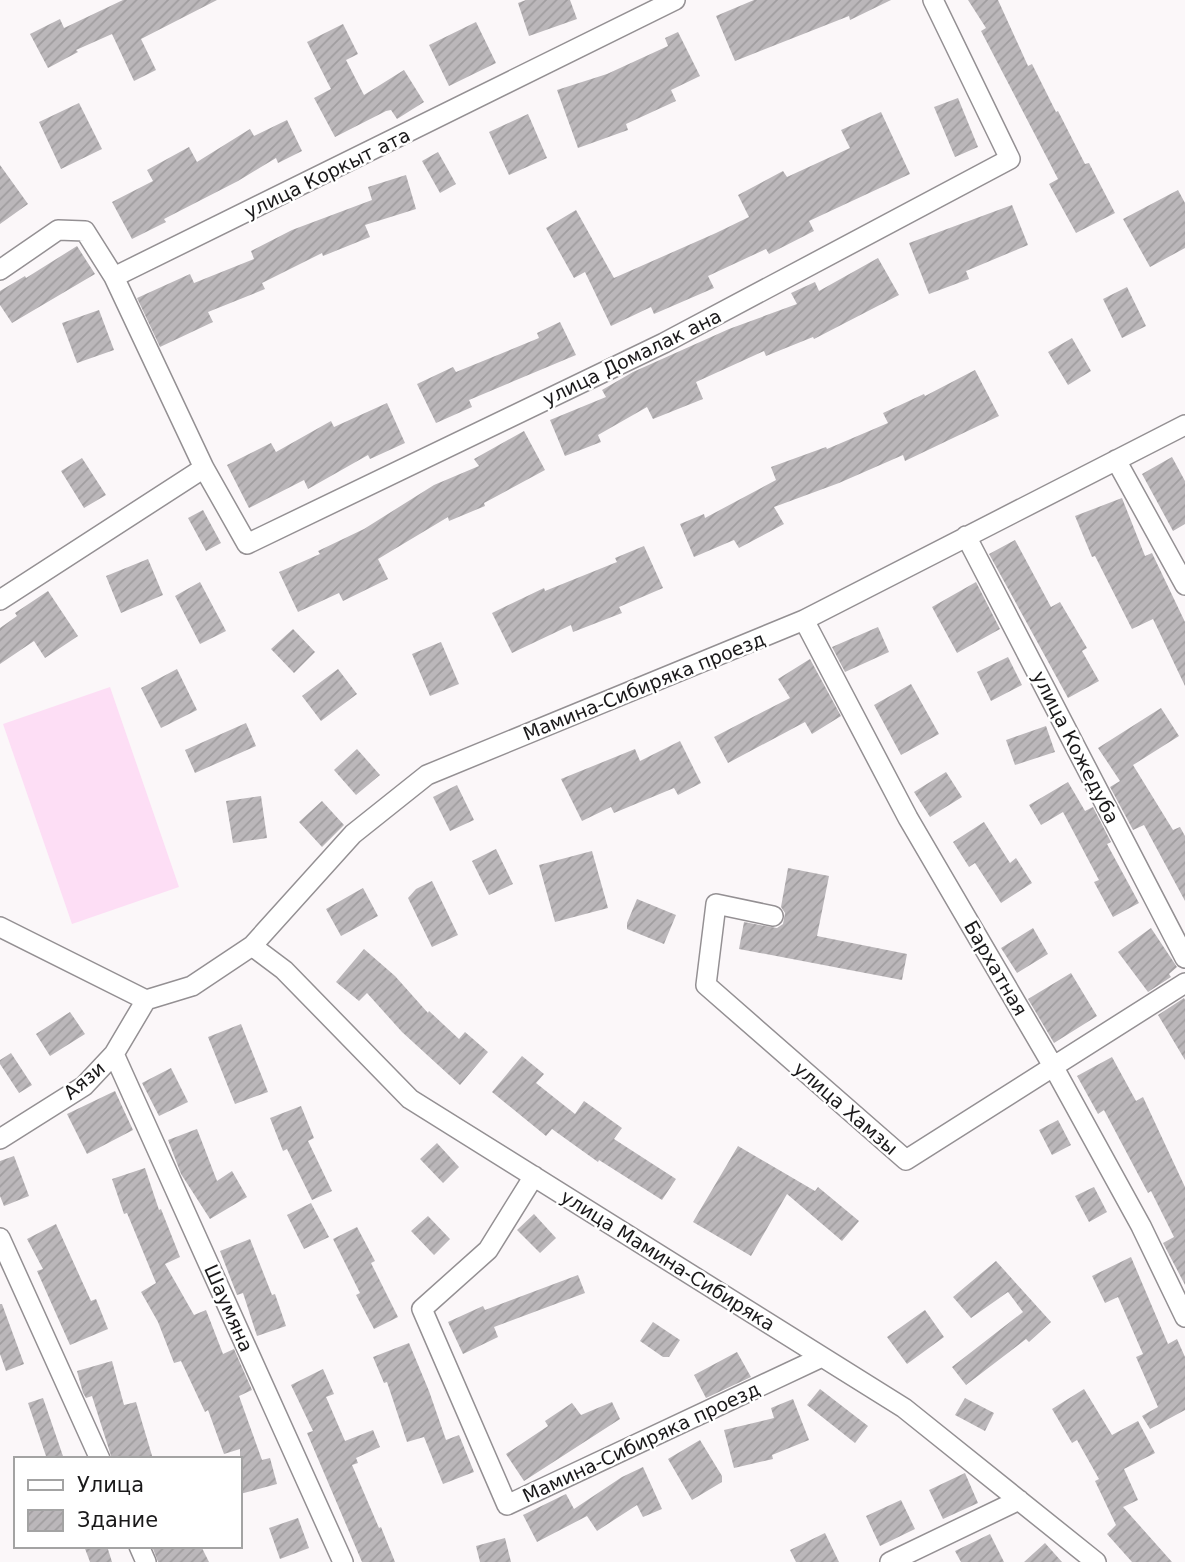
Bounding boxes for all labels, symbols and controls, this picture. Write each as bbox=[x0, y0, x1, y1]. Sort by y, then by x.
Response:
street label: улица Коркыт ата bbox=[241, 123, 413, 223]
street label: улица Домалак ана bbox=[539, 304, 725, 410]
street label: Мамина-Сибиряка проезд bbox=[520, 627, 768, 745]
street label: улица Кожедуба bbox=[1028, 667, 1124, 827]
street label: Бархатная bbox=[960, 917, 1032, 1019]
street label: Аязи bbox=[59, 1057, 109, 1103]
street label: улица Хамзы bbox=[790, 1057, 902, 1159]
street label: улица Мамина-Сибиряка bbox=[557, 1185, 779, 1335]
street label: Шаумяна bbox=[200, 1261, 258, 1355]
street label: Мамина-Сибиряка проезд bbox=[519, 1377, 763, 1507]
legend bbox=[14, 1457, 242, 1548]
text: Улица bbox=[77, 1473, 144, 1497]
text: Здание bbox=[77, 1508, 158, 1532]

